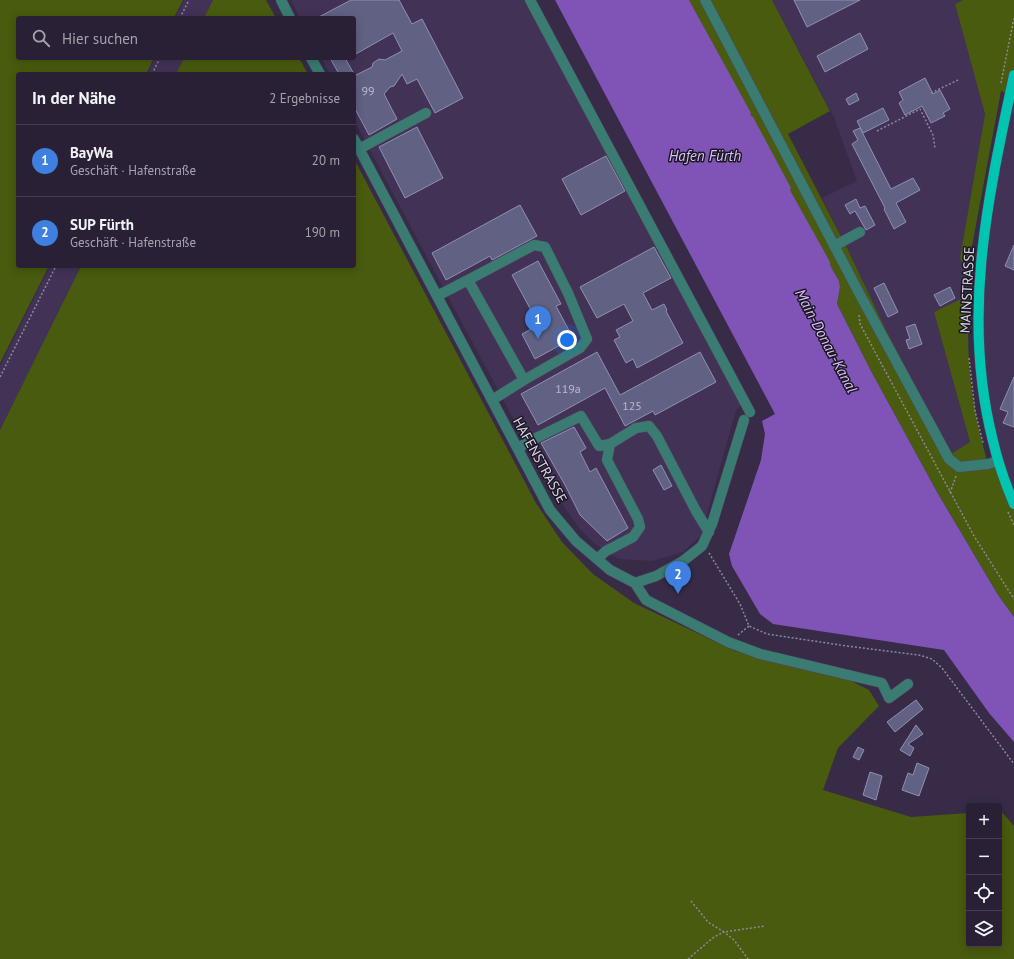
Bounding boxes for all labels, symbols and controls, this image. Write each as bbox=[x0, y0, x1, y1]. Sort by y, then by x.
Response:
search box bbox=[16, 16, 356, 60]
icon: search bbox=[30, 27, 52, 49]
text: Hier suchen bbox=[62, 29, 138, 48]
house number: 99 bbox=[361, 83, 375, 98]
text: In der Nähe bbox=[32, 87, 116, 109]
text: 2 Ergebnisse bbox=[269, 90, 340, 107]
text: BayWa bbox=[70, 143, 113, 162]
water label: Hafen Fürth bbox=[669, 146, 741, 165]
text: 1 bbox=[41, 152, 49, 169]
text: 20 m bbox=[312, 152, 340, 169]
text: Geschäft · Hafenstraße bbox=[70, 162, 196, 179]
text: SUP Fürth bbox=[70, 215, 134, 234]
text: 2 bbox=[41, 224, 49, 241]
text: 190 m bbox=[305, 224, 340, 241]
text: Geschäft · Hafenstraße bbox=[70, 234, 196, 251]
street label: MAINSTRASSE bbox=[956, 246, 978, 334]
water label: Main-Donau-Kanal bbox=[791, 286, 862, 396]
pin: 1 bbox=[525, 306, 551, 339]
your location bbox=[557, 330, 577, 350]
house number: 119a bbox=[555, 381, 581, 396]
house number: 125 bbox=[622, 398, 642, 413]
street label: HAFENSTRASSE bbox=[509, 414, 571, 506]
pin: 2 bbox=[665, 561, 691, 594]
map controls bbox=[966, 803, 1002, 947]
button: + bbox=[966, 803, 1002, 839]
button: − bbox=[966, 839, 1002, 875]
button: locate bbox=[966, 875, 1002, 911]
button: layers bbox=[966, 911, 1002, 947]

